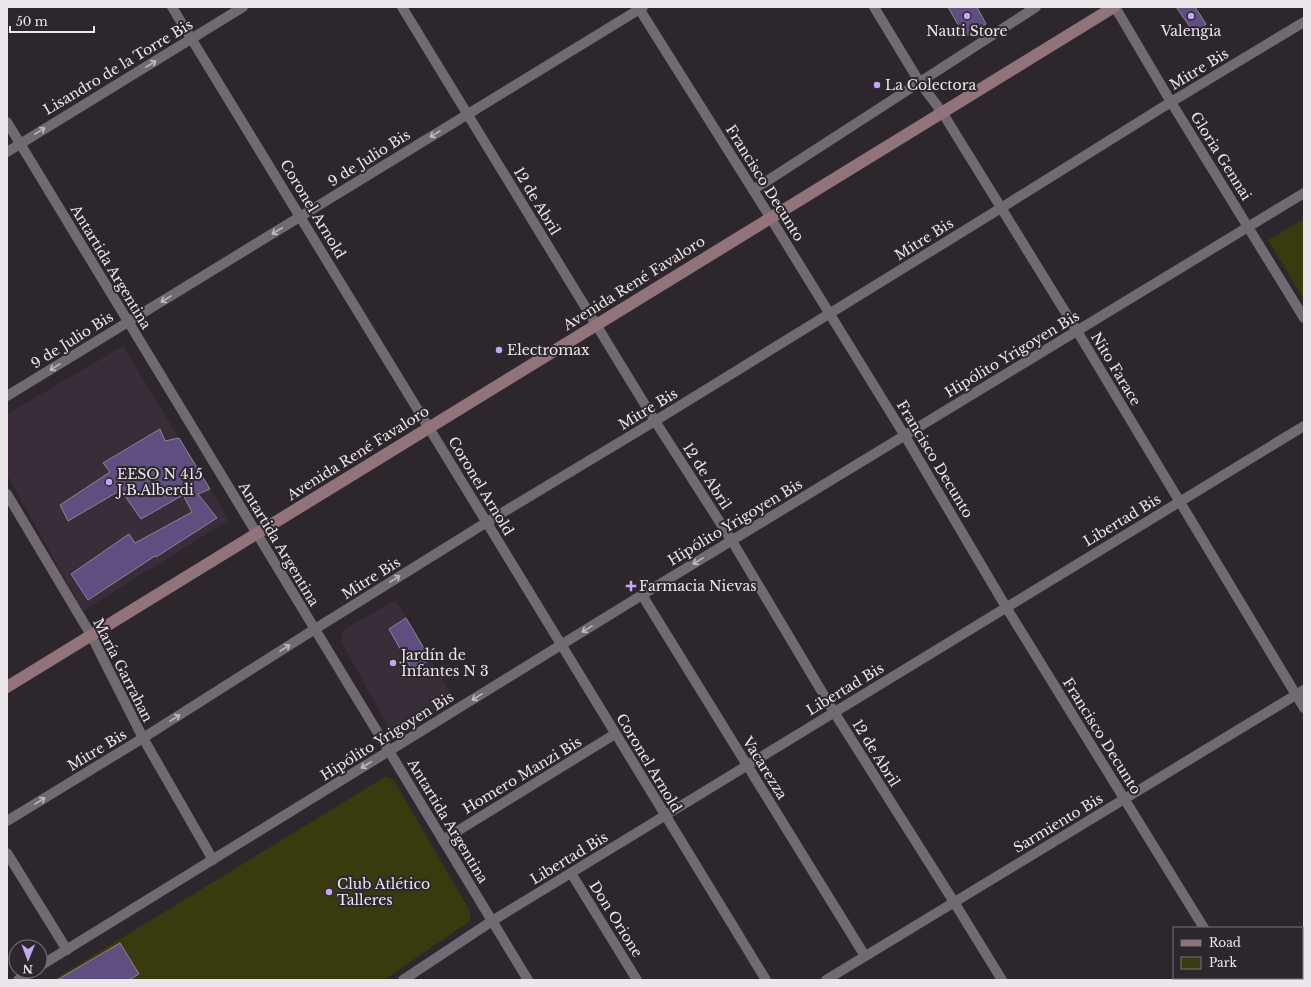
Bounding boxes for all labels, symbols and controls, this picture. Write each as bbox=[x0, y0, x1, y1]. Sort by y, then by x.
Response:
scale bar bbox=[10, 8, 94, 34]
marker: Nauti Store bbox=[962, 11, 972, 21]
marker: Valengia bbox=[1186, 11, 1196, 21]
text: 50 m bbox=[16, 14, 48, 29]
street label: Lisandro de la Torre Bis bbox=[40, 15, 196, 119]
place label: Nauti Store bbox=[926, 22, 1008, 40]
place label: Valengia bbox=[1160, 22, 1222, 40]
street label: Mitre Bis bbox=[1166, 44, 1232, 94]
one-way arrow bbox=[145, 59, 157, 67]
place label: La Colectora bbox=[885, 76, 976, 94]
marker: La Colectora bbox=[872, 80, 882, 90]
street label: Gloria Gennai bbox=[1187, 108, 1256, 204]
street label: Francisco Decunto bbox=[722, 121, 808, 245]
street label: 9 de Julio Bis bbox=[325, 126, 413, 190]
one-way arrow bbox=[34, 127, 46, 135]
one-way arrow bbox=[430, 130, 441, 138]
street label: Coronel Arnold bbox=[276, 156, 350, 262]
street label: 12 de Abril bbox=[510, 164, 564, 238]
street label: Antartida Argentina bbox=[66, 201, 155, 333]
street label: Mitre Bis bbox=[891, 214, 957, 264]
one-way arrow bbox=[271, 228, 283, 236]
street label: Avenida René Favaloro bbox=[559, 232, 708, 335]
one-way arrow bbox=[160, 296, 172, 304]
street label: Hipólito Yrigoyen Bis bbox=[941, 307, 1083, 401]
street label: 9 de Julio Bis bbox=[28, 308, 116, 372]
street label: Nito Farace bbox=[1087, 329, 1145, 409]
place label: Electromax bbox=[507, 341, 590, 359]
marker: Electromax bbox=[494, 345, 504, 355]
one-way arrow bbox=[50, 363, 61, 371]
street label: Mitre Bis bbox=[615, 384, 681, 434]
street label: Francisco Decunto bbox=[893, 397, 977, 521]
street label: Avenida René Favaloro bbox=[283, 402, 432, 505]
street label: Coronel Arnold bbox=[444, 433, 518, 539]
street label: 12 de Abril bbox=[679, 439, 735, 513]
place label: EESO N 415 J.B.Alberdi bbox=[115, 465, 203, 499]
street label: Hipólito Yrigoyen Bis bbox=[664, 475, 806, 569]
marker: EESO N 415 J.B.Alberdi bbox=[104, 477, 114, 487]
street label: Antartida Argentina bbox=[234, 478, 323, 610]
street label: Libertad Bis bbox=[1080, 490, 1164, 550]
street label: Mitre Bis bbox=[338, 553, 404, 603]
one-way arrow bbox=[692, 558, 704, 566]
one-way arrow bbox=[389, 575, 401, 583]
place label: Farmacia Nievas bbox=[639, 577, 757, 595]
marker: Farmacia Nievas bbox=[626, 581, 636, 591]
street label: María Garrahan bbox=[89, 615, 157, 725]
one-way arrow bbox=[582, 625, 593, 633]
one-way arrow bbox=[279, 644, 290, 652]
place label: Jardín de Infantes N 3 bbox=[399, 646, 489, 680]
marker: Jardín de Infantes N 3 bbox=[388, 658, 398, 668]
street label: Libertad Bis bbox=[803, 659, 887, 719]
street label: Francisco Decunto bbox=[1059, 674, 1145, 798]
street label: Hipólito Yrigoyen Bis bbox=[317, 688, 457, 784]
one-way arrow bbox=[472, 693, 483, 701]
street label: Coronel Arnold bbox=[612, 710, 686, 816]
one-way arrow bbox=[169, 714, 180, 722]
street label: 12 de Abril bbox=[848, 716, 904, 790]
street label: Mitre Bis bbox=[64, 725, 130, 775]
street label: Homero Manzi Bis bbox=[459, 732, 585, 818]
street label: Vacarezza bbox=[738, 732, 791, 803]
street label: Antartida Argentina bbox=[403, 755, 492, 887]
one-way arrow bbox=[360, 762, 372, 770]
street label: Sarmiento Bis bbox=[1010, 789, 1106, 857]
one-way arrow bbox=[34, 796, 46, 804]
street label: Libertad Bis bbox=[527, 828, 611, 888]
place label: Club Atlético Talleres bbox=[337, 875, 430, 909]
street label: Don Orione bbox=[585, 877, 647, 961]
marker: Club Atlético Talleres bbox=[324, 887, 334, 897]
legend bbox=[1173, 927, 1303, 979]
text: Road bbox=[1209, 935, 1241, 950]
north arrow bbox=[8, 939, 48, 979]
text: Park bbox=[1209, 955, 1237, 970]
text: N bbox=[22, 962, 33, 976]

